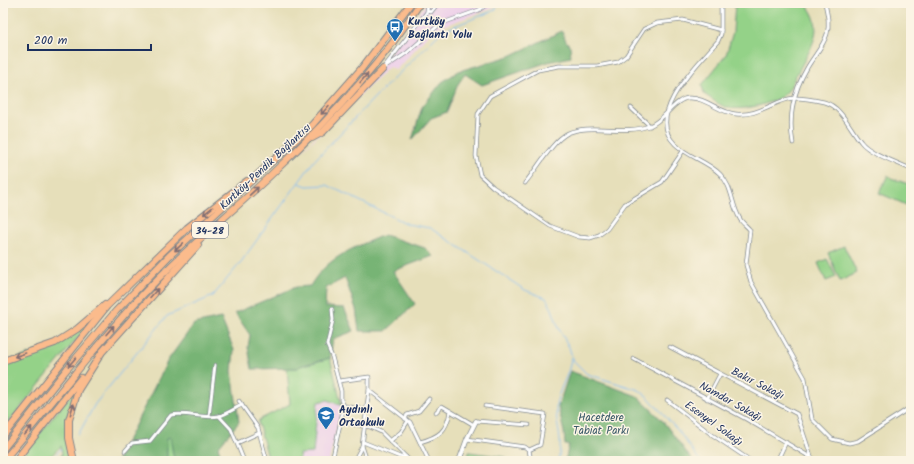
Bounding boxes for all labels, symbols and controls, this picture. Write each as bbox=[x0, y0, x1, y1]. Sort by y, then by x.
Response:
place label: Kurtköy Bağlantı Yolu bbox=[408, 13, 472, 44]
bus stop icon: Kurtköy Bağlantı Yolu bbox=[385, 17, 405, 42]
scale bar bbox=[28, 26, 151, 52]
text: 200 m bbox=[34, 31, 68, 50]
one-way arrow bbox=[359, 73, 368, 84]
one-way arrow bbox=[321, 105, 330, 115]
street label: Kurtköy-Pendik Bağlantısı bbox=[216, 119, 316, 214]
one-way arrow bbox=[248, 187, 258, 196]
one-way arrow bbox=[202, 207, 213, 216]
road number: 34-28 bbox=[192, 222, 228, 238]
one-way arrow bbox=[175, 242, 185, 251]
one-way arrow bbox=[150, 288, 159, 298]
one-way arrow bbox=[105, 324, 114, 335]
one-way arrow bbox=[14, 352, 27, 359]
one-way arrow bbox=[67, 357, 76, 368]
street label: Bakır Sokağı bbox=[728, 363, 787, 405]
street label: Namdar Sokağı bbox=[696, 377, 765, 427]
street label: Esenyel Sokağı bbox=[680, 396, 746, 451]
place label: Aydınlı Ortaokulu bbox=[339, 401, 385, 432]
one-way arrow bbox=[69, 403, 76, 416]
school or university icon: Aydınlı Ortaokulu bbox=[316, 405, 336, 430]
park label: Hacetdere Tabiat Parkı bbox=[573, 409, 629, 440]
one-way arrow bbox=[24, 426, 33, 437]

